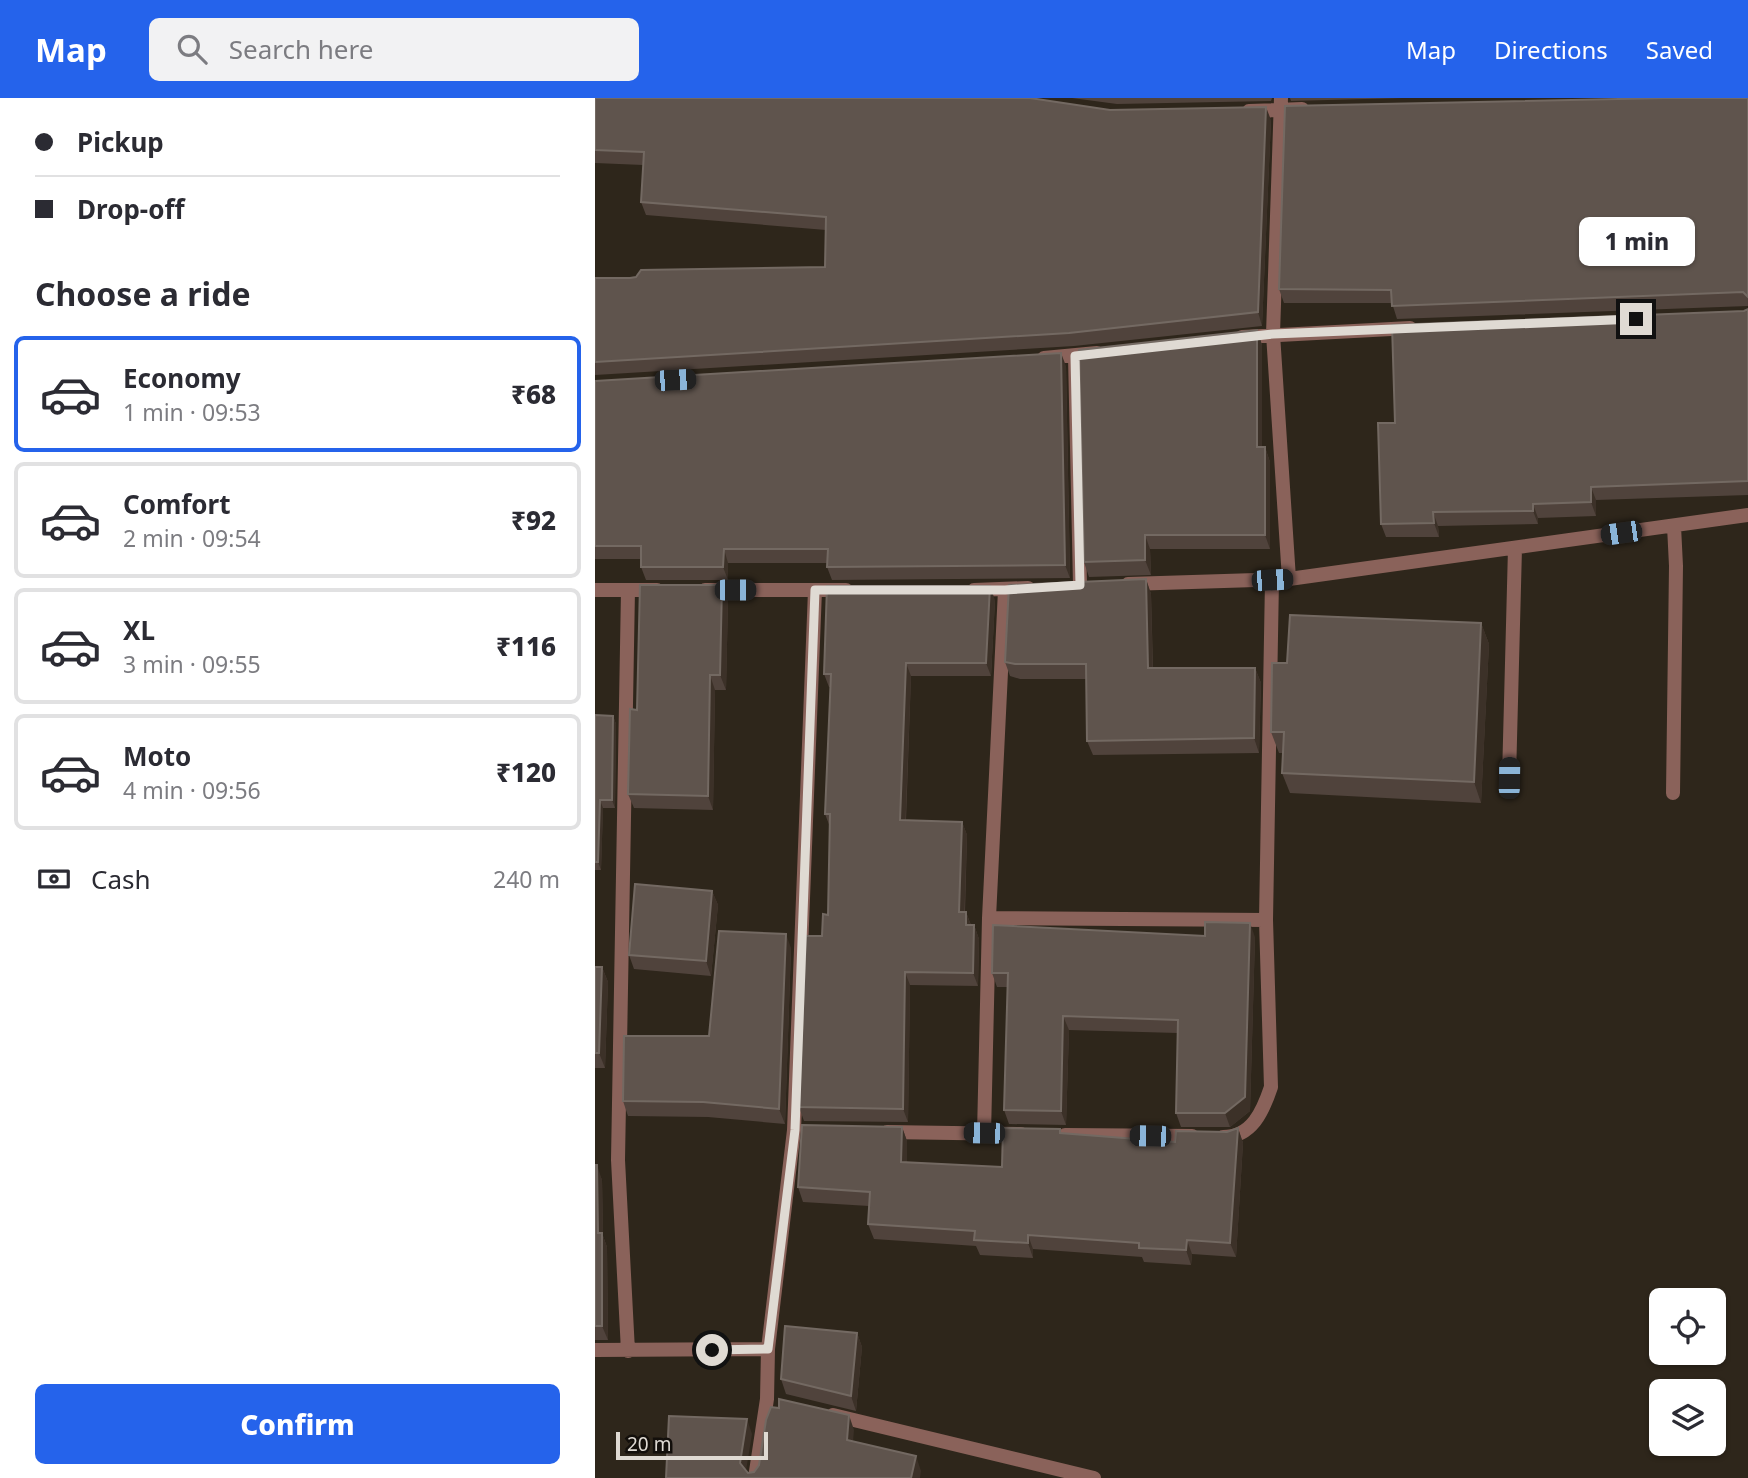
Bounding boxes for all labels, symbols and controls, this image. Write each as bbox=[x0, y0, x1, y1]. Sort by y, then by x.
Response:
search box bbox=[149, 18, 639, 81]
text: Map bbox=[35, 27, 107, 72]
icon: search bbox=[173, 30, 211, 68]
text: Search here bbox=[229, 31, 373, 67]
text: Map bbox=[1406, 33, 1456, 66]
text: Directions bbox=[1494, 33, 1608, 66]
text: Saved bbox=[1646, 33, 1713, 66]
text: Pickup bbox=[77, 124, 164, 160]
text: Drop-off bbox=[77, 191, 184, 227]
callout: 1 min bbox=[1578, 218, 1694, 266]
text: 1 min bbox=[1605, 225, 1669, 257]
text: Choose a ride bbox=[35, 272, 251, 315]
route end bbox=[1620, 303, 1652, 335]
text: Economy bbox=[123, 360, 241, 396]
icon: car bbox=[39, 363, 102, 426]
car bbox=[654, 368, 697, 392]
text: ₹68 bbox=[511, 376, 556, 412]
text: 1 min · 09:53 bbox=[123, 396, 261, 428]
text: Comfort bbox=[123, 486, 231, 522]
icon: car bbox=[39, 489, 102, 552]
text: ₹92 bbox=[511, 502, 556, 538]
car bbox=[1599, 520, 1644, 546]
text: 2 min · 09:54 bbox=[123, 522, 261, 554]
car bbox=[1251, 568, 1294, 592]
car bbox=[715, 580, 757, 601]
text: XL bbox=[123, 612, 155, 648]
icon: car bbox=[39, 615, 102, 678]
text: ₹116 bbox=[496, 628, 556, 664]
text: 3 min · 09:55 bbox=[123, 648, 261, 680]
text: Moto bbox=[123, 738, 191, 774]
icon: car bbox=[39, 741, 102, 804]
text: ₹120 bbox=[496, 754, 556, 790]
car bbox=[1499, 757, 1520, 799]
text: 4 min · 09:56 bbox=[123, 774, 261, 806]
icon: cash bbox=[35, 860, 73, 898]
text: Cash bbox=[91, 861, 151, 897]
text: 240 m bbox=[493, 863, 560, 895]
car bbox=[963, 1122, 1006, 1144]
car bbox=[1129, 1125, 1172, 1147]
map controls bbox=[1649, 1288, 1726, 1456]
button: locate bbox=[1649, 1288, 1726, 1365]
route start bbox=[696, 1334, 728, 1366]
button: layers bbox=[1649, 1379, 1726, 1456]
button: Confirm bbox=[35, 1384, 560, 1464]
scale bar bbox=[616, 1429, 768, 1461]
text: 20 m bbox=[627, 1431, 671, 1457]

